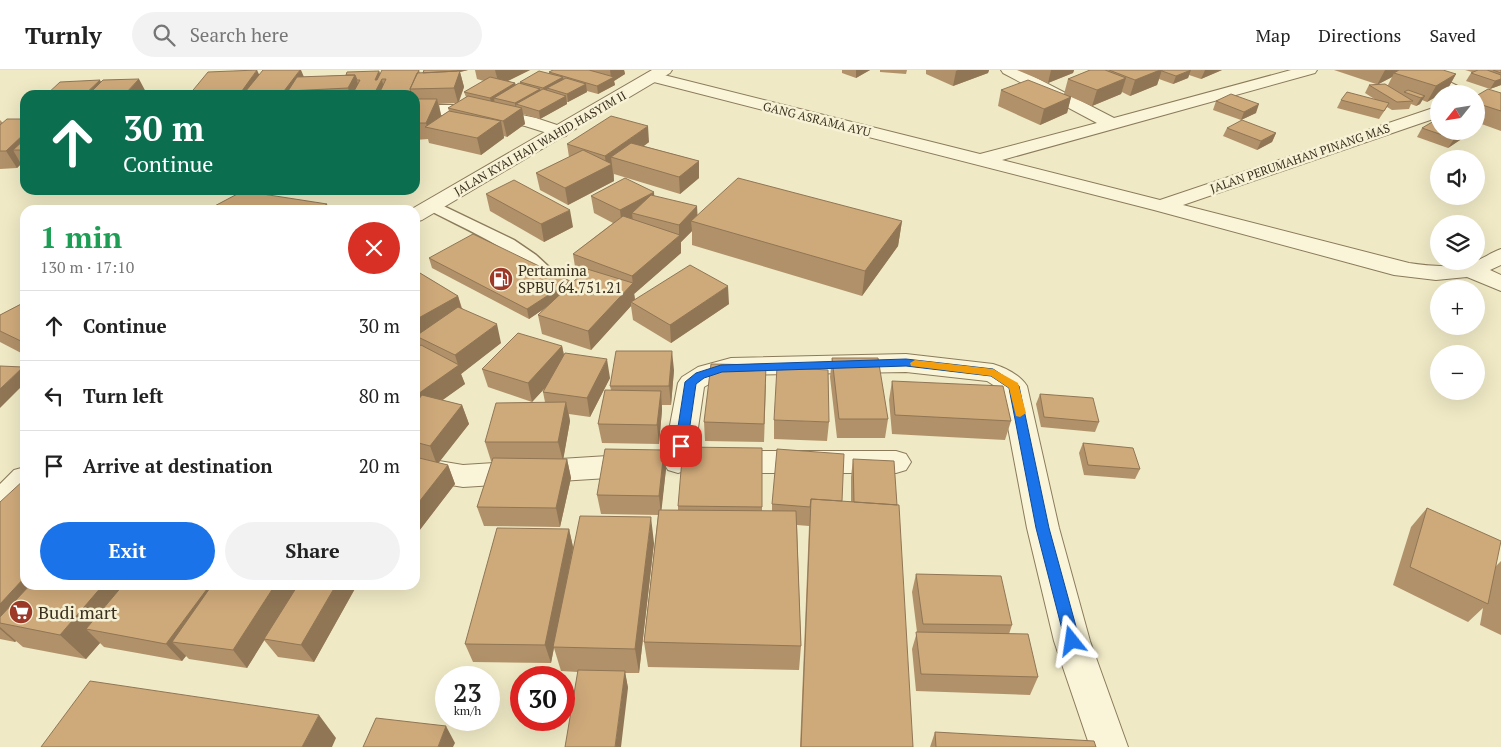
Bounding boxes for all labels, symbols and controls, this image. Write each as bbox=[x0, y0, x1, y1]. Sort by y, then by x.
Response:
search box bbox=[132, 12, 482, 57]
text: Turnly bbox=[25, 19, 102, 51]
icon: search bbox=[150, 21, 178, 49]
text: Search here bbox=[190, 22, 288, 47]
text: Map bbox=[1255, 23, 1290, 47]
text: Directions bbox=[1318, 23, 1401, 47]
text: Saved bbox=[1429, 23, 1476, 47]
north arrow bbox=[1430, 85, 1485, 140]
map controls bbox=[1430, 85, 1485, 400]
street label: JALAN KYAI HAJI WAHID HASYIM II bbox=[451, 87, 629, 199]
street label: GANG ASRAMA AYU bbox=[762, 98, 872, 140]
text: 30 m bbox=[123, 105, 204, 151]
icon: ahead bbox=[40, 110, 105, 175]
street label: JALAN PERUMAHAN PINANG MAS bbox=[1208, 120, 1392, 196]
text: Continue bbox=[123, 149, 213, 178]
button: sound bbox=[1430, 150, 1485, 205]
button: layers bbox=[1430, 215, 1485, 270]
text: 1 min bbox=[40, 217, 122, 257]
button: close bbox=[348, 222, 400, 274]
text: 130 m · 17:10 bbox=[40, 256, 134, 278]
place label: Pertamina SPBU 64.751.21 bbox=[518, 260, 622, 297]
fuel station icon: Pertamina SPBU 64.751.21 bbox=[488, 266, 514, 292]
button: + bbox=[1430, 280, 1485, 335]
icon: ahead bbox=[40, 312, 68, 340]
text: Continue bbox=[83, 313, 167, 338]
text: 30 m bbox=[359, 313, 400, 338]
button: − bbox=[1430, 345, 1485, 400]
icon: left bbox=[40, 382, 68, 410]
text: Turn left bbox=[83, 383, 164, 408]
text: 80 m bbox=[359, 383, 400, 408]
pin bbox=[660, 425, 702, 467]
icon: arrive bbox=[667, 432, 695, 460]
icon: arrive bbox=[40, 452, 68, 480]
text: Arrive at destination bbox=[83, 453, 272, 478]
text: 20 m bbox=[359, 453, 400, 478]
button: Exit bbox=[40, 522, 215, 580]
button: Share bbox=[225, 522, 400, 580]
supermarket icon: Budi mart bbox=[8, 599, 34, 625]
place label: Budi mart bbox=[38, 600, 118, 624]
position arrow bbox=[1045, 614, 1097, 666]
speed limit sign: 30 bbox=[510, 666, 575, 731]
text: 23 bbox=[453, 676, 482, 709]
text: km/h bbox=[454, 703, 481, 718]

